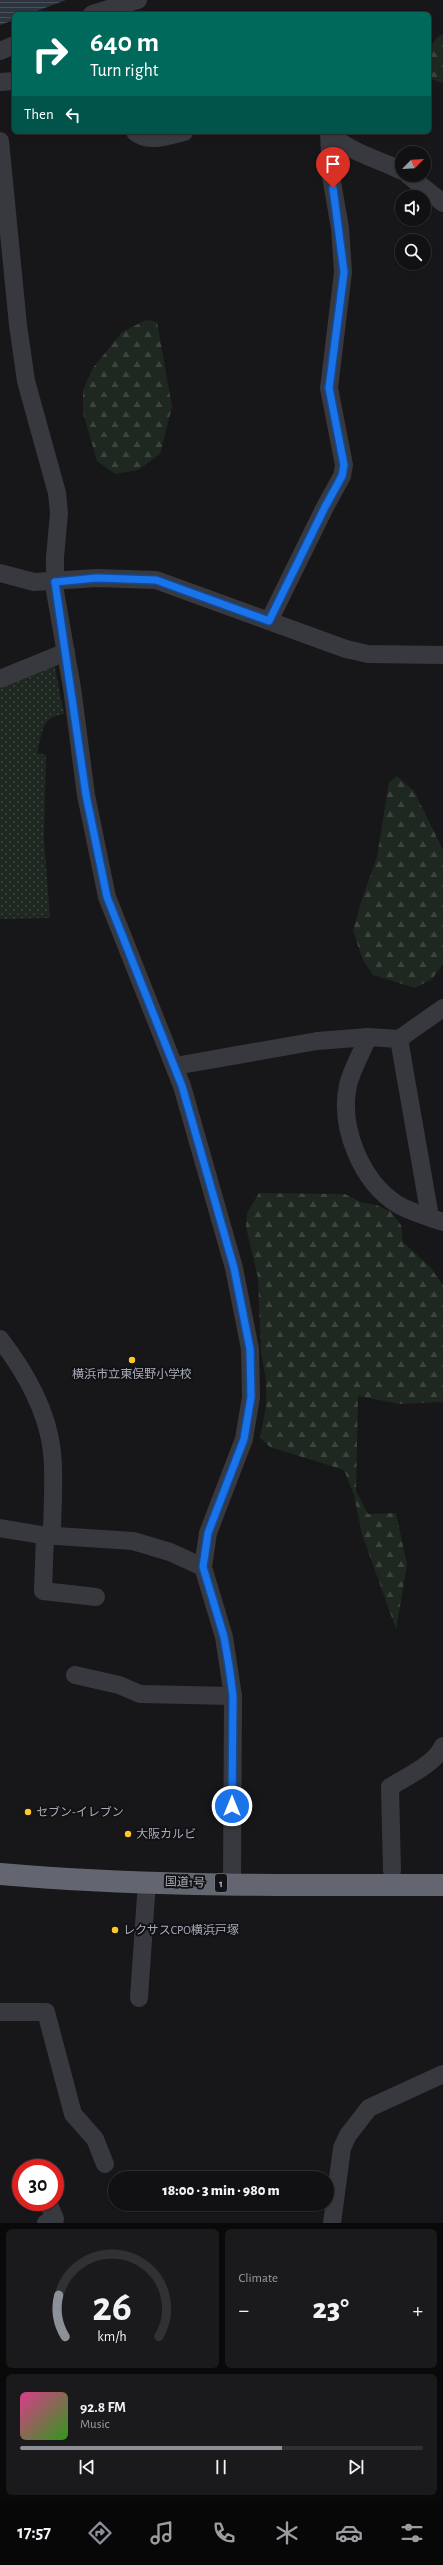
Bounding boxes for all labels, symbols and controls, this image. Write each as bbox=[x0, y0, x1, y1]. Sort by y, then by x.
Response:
icon: right bbox=[24, 28, 76, 80]
text: 640 m bbox=[90, 29, 159, 57]
text: Turn right bbox=[90, 62, 159, 80]
icon: left bbox=[62, 104, 84, 126]
text: Then bbox=[24, 107, 54, 122]
north arrow bbox=[395, 146, 431, 182]
map controls bbox=[395, 146, 431, 270]
pin bbox=[316, 147, 350, 188]
icon: arrive bbox=[322, 153, 344, 175]
button: sound bbox=[395, 190, 431, 226]
button: search bbox=[395, 234, 431, 270]
marker: 横浜市立東俣野小学校 bbox=[127, 1355, 137, 1365]
place label: 横浜市立東俣野小学校 bbox=[72, 1367, 192, 1380]
position arrow bbox=[211, 1785, 253, 1827]
place label: セブン-イレブン bbox=[36, 1805, 124, 1818]
marker: セブン-イレブン bbox=[23, 1807, 33, 1817]
place label: 大阪カルビ bbox=[136, 1827, 196, 1840]
marker: 大阪カルビ bbox=[123, 1829, 133, 1839]
street label: 国道1号 bbox=[165, 1874, 205, 1889]
road number: 1 bbox=[215, 1874, 227, 1892]
place label: レクサスCPO横浜戸塚 bbox=[123, 1923, 239, 1936]
marker: レクサスCPO横浜戸塚 bbox=[110, 1925, 120, 1935]
speed limit sign: 30 bbox=[12, 2159, 64, 2211]
text: 18:00 · 3 min · 980 m bbox=[162, 2183, 280, 2198]
text: Climate bbox=[239, 2272, 278, 2285]
text: 26 bbox=[92, 2286, 132, 2327]
text: 23° bbox=[313, 2294, 349, 2324]
text: − bbox=[239, 2299, 249, 2321]
text: + bbox=[412, 2299, 423, 2321]
text: km/h bbox=[98, 2329, 127, 2343]
text: 92.8 FM bbox=[80, 2400, 126, 2415]
text: Music bbox=[80, 2418, 110, 2431]
icon: previous bbox=[76, 2456, 98, 2478]
icon: pause bbox=[210, 2456, 232, 2478]
icon: next bbox=[345, 2456, 367, 2478]
icon: directions bbox=[86, 2519, 114, 2547]
icon: music bbox=[148, 2519, 176, 2547]
icon: phone bbox=[210, 2519, 238, 2547]
icon: climate bbox=[273, 2519, 301, 2547]
icon: car bbox=[335, 2519, 363, 2547]
icon: filters bbox=[398, 2519, 426, 2547]
text: 17:57 bbox=[17, 2524, 51, 2542]

